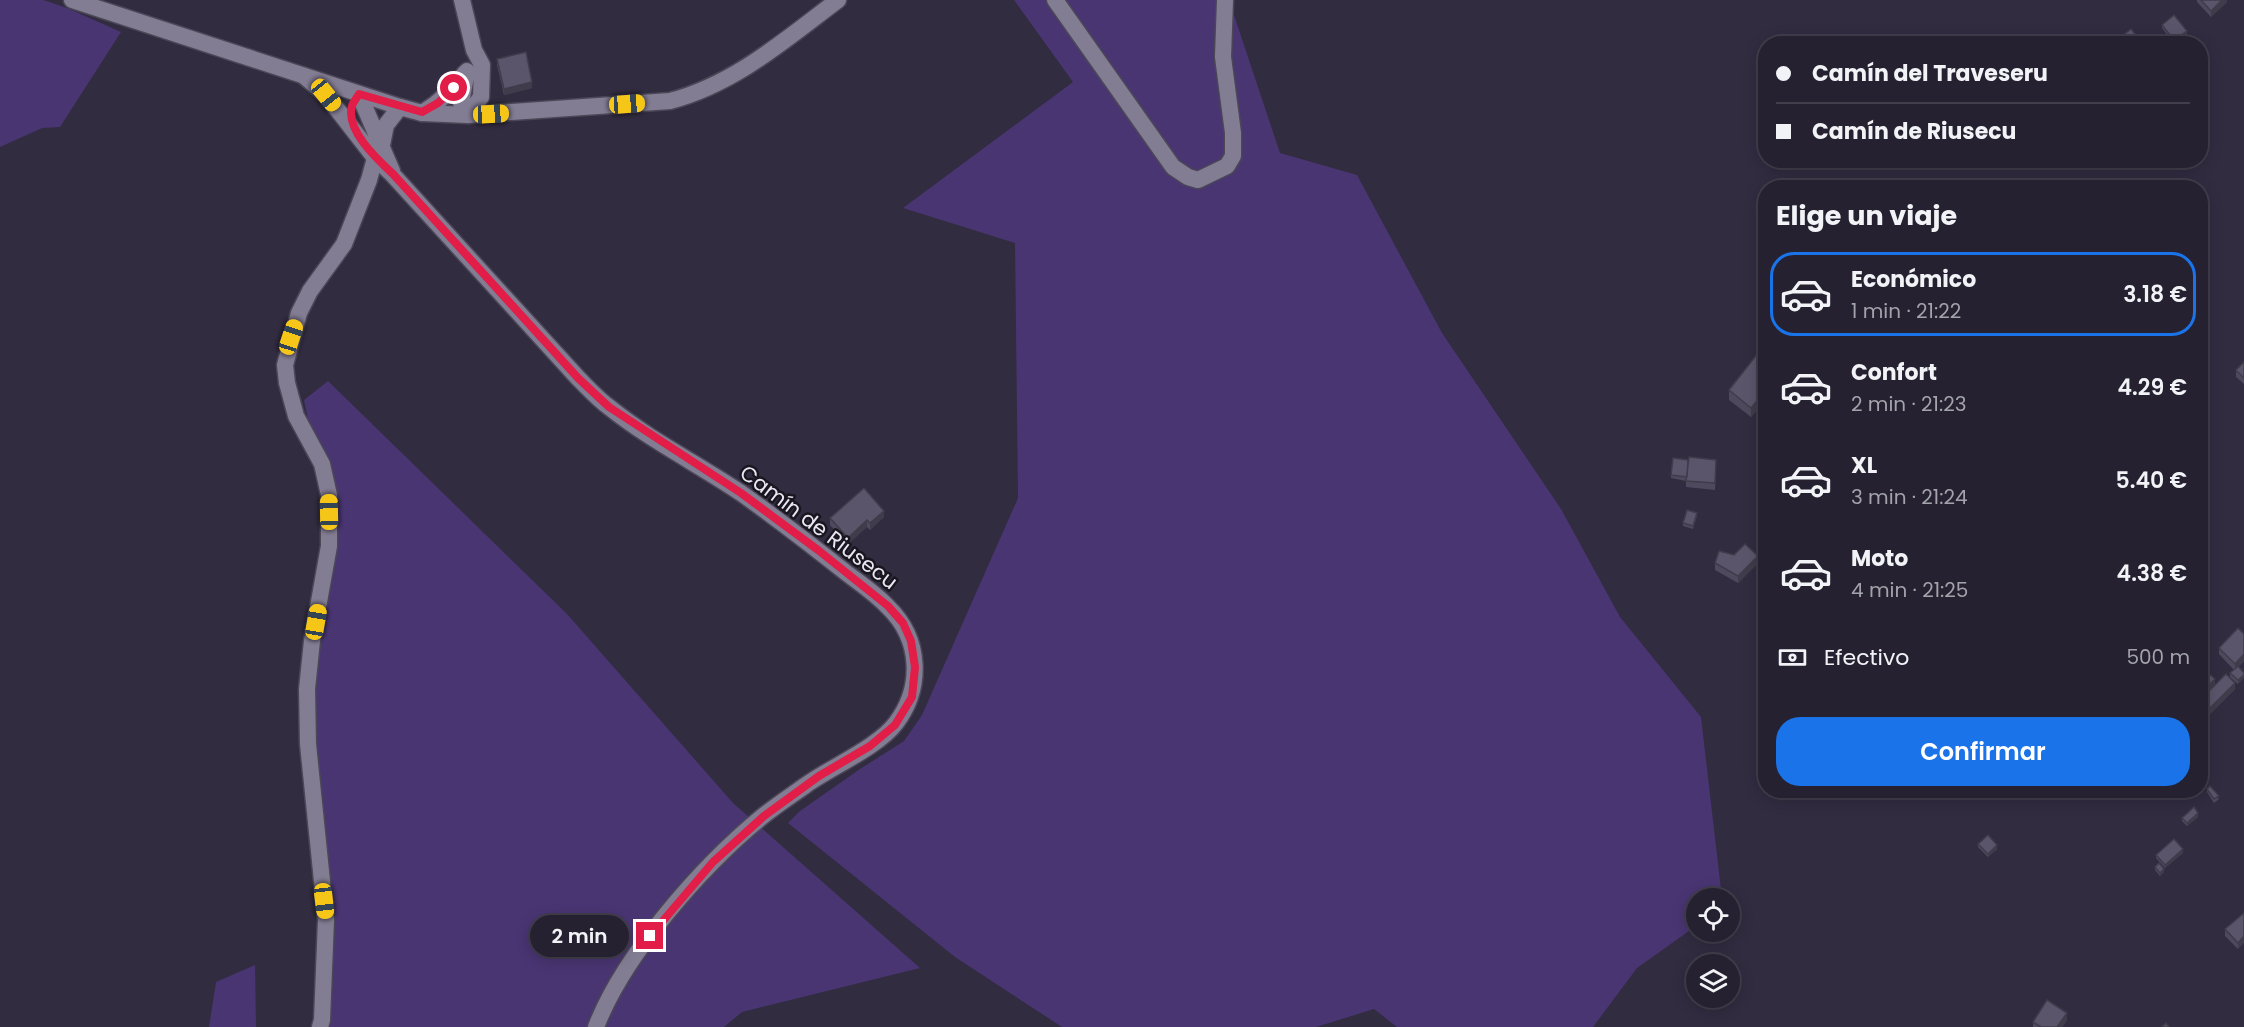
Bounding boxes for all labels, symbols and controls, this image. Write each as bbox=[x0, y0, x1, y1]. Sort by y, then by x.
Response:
text: Camín del Traveseru bbox=[1812, 58, 2048, 89]
route start bbox=[440, 74, 467, 101]
car bbox=[308, 75, 344, 115]
car bbox=[608, 94, 646, 114]
car bbox=[473, 104, 509, 124]
text: Camín de Riusecu bbox=[1812, 116, 2016, 147]
text: Elige un viaje bbox=[1776, 197, 1957, 234]
text: Económico bbox=[1851, 264, 1976, 295]
icon: car bbox=[1779, 267, 1833, 321]
text: 3.18 € bbox=[2123, 279, 2187, 310]
text: 1 min · 21:22 bbox=[1851, 297, 1961, 325]
car bbox=[277, 317, 305, 357]
text: Confort bbox=[1851, 357, 1937, 388]
icon: car bbox=[1779, 360, 1833, 414]
text: 4.29 € bbox=[2118, 372, 2187, 403]
text: 2 min · 21:23 bbox=[1851, 390, 1967, 418]
text: XL bbox=[1851, 450, 1877, 481]
icon: car bbox=[1779, 453, 1833, 507]
street label: Camín de Riusecu bbox=[734, 458, 904, 596]
text: 5.40 € bbox=[2116, 465, 2187, 496]
text: 3 min · 21:24 bbox=[1851, 483, 1968, 511]
car bbox=[320, 494, 338, 530]
text: Moto bbox=[1851, 543, 1908, 574]
icon: car bbox=[1779, 546, 1833, 600]
text: 4.38 € bbox=[2117, 558, 2187, 589]
text: 4 min · 21:25 bbox=[1851, 576, 1968, 604]
car bbox=[304, 603, 328, 641]
icon: cash bbox=[1776, 641, 1809, 674]
text: Efectivo bbox=[1824, 642, 1909, 673]
text: 500 m bbox=[2126, 643, 2190, 671]
button: Confirmar bbox=[1776, 717, 2190, 786]
car bbox=[313, 882, 335, 920]
map controls bbox=[1686, 888, 1740, 1008]
button: locate bbox=[1686, 888, 1740, 942]
callout: 2 min bbox=[530, 915, 629, 957]
text: 2 min bbox=[552, 922, 607, 950]
route end bbox=[636, 922, 663, 949]
button: layers bbox=[1686, 954, 1740, 1008]

